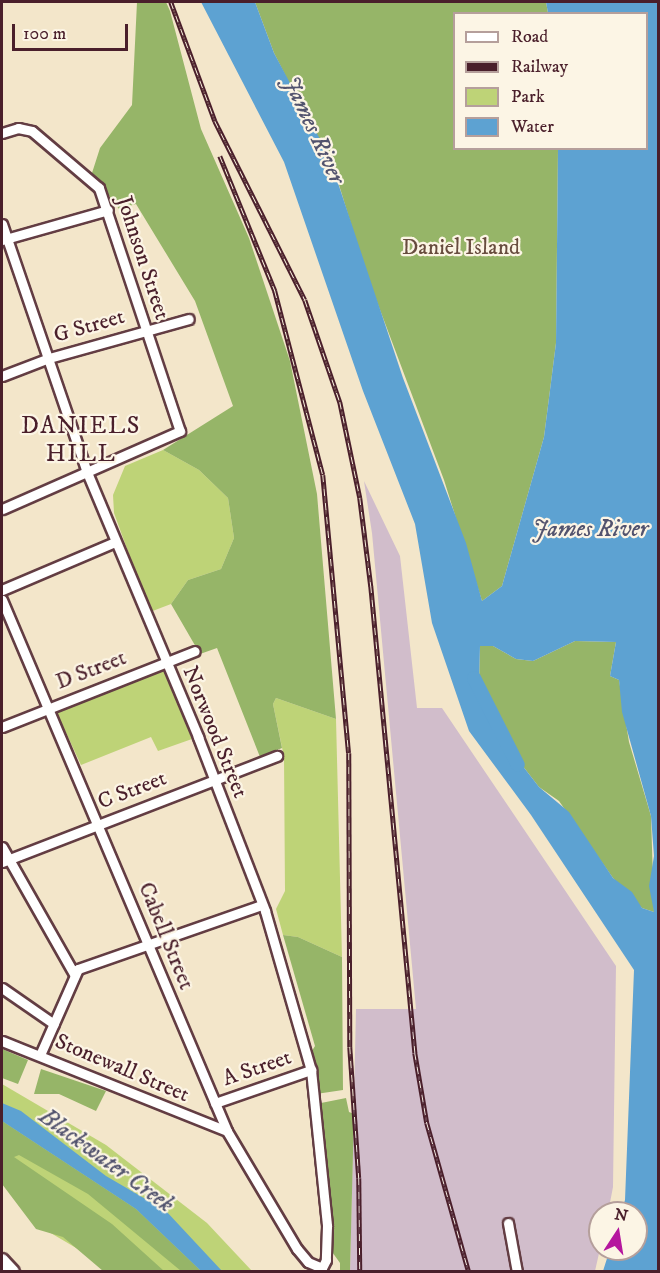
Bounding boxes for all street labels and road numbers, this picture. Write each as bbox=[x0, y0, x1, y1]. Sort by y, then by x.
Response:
street label: Johnson Street bbox=[111, 193, 175, 323]
street label: G Street bbox=[51, 303, 127, 349]
street label: D Street bbox=[52, 645, 130, 695]
street label: Norwood Street bbox=[177, 662, 253, 802]
street label: C Street bbox=[94, 765, 170, 815]
street label: Cabell Street bbox=[133, 879, 199, 993]
street label: Stonewall Street bbox=[51, 1028, 193, 1108]
street label: A Street bbox=[219, 1044, 295, 1092]

